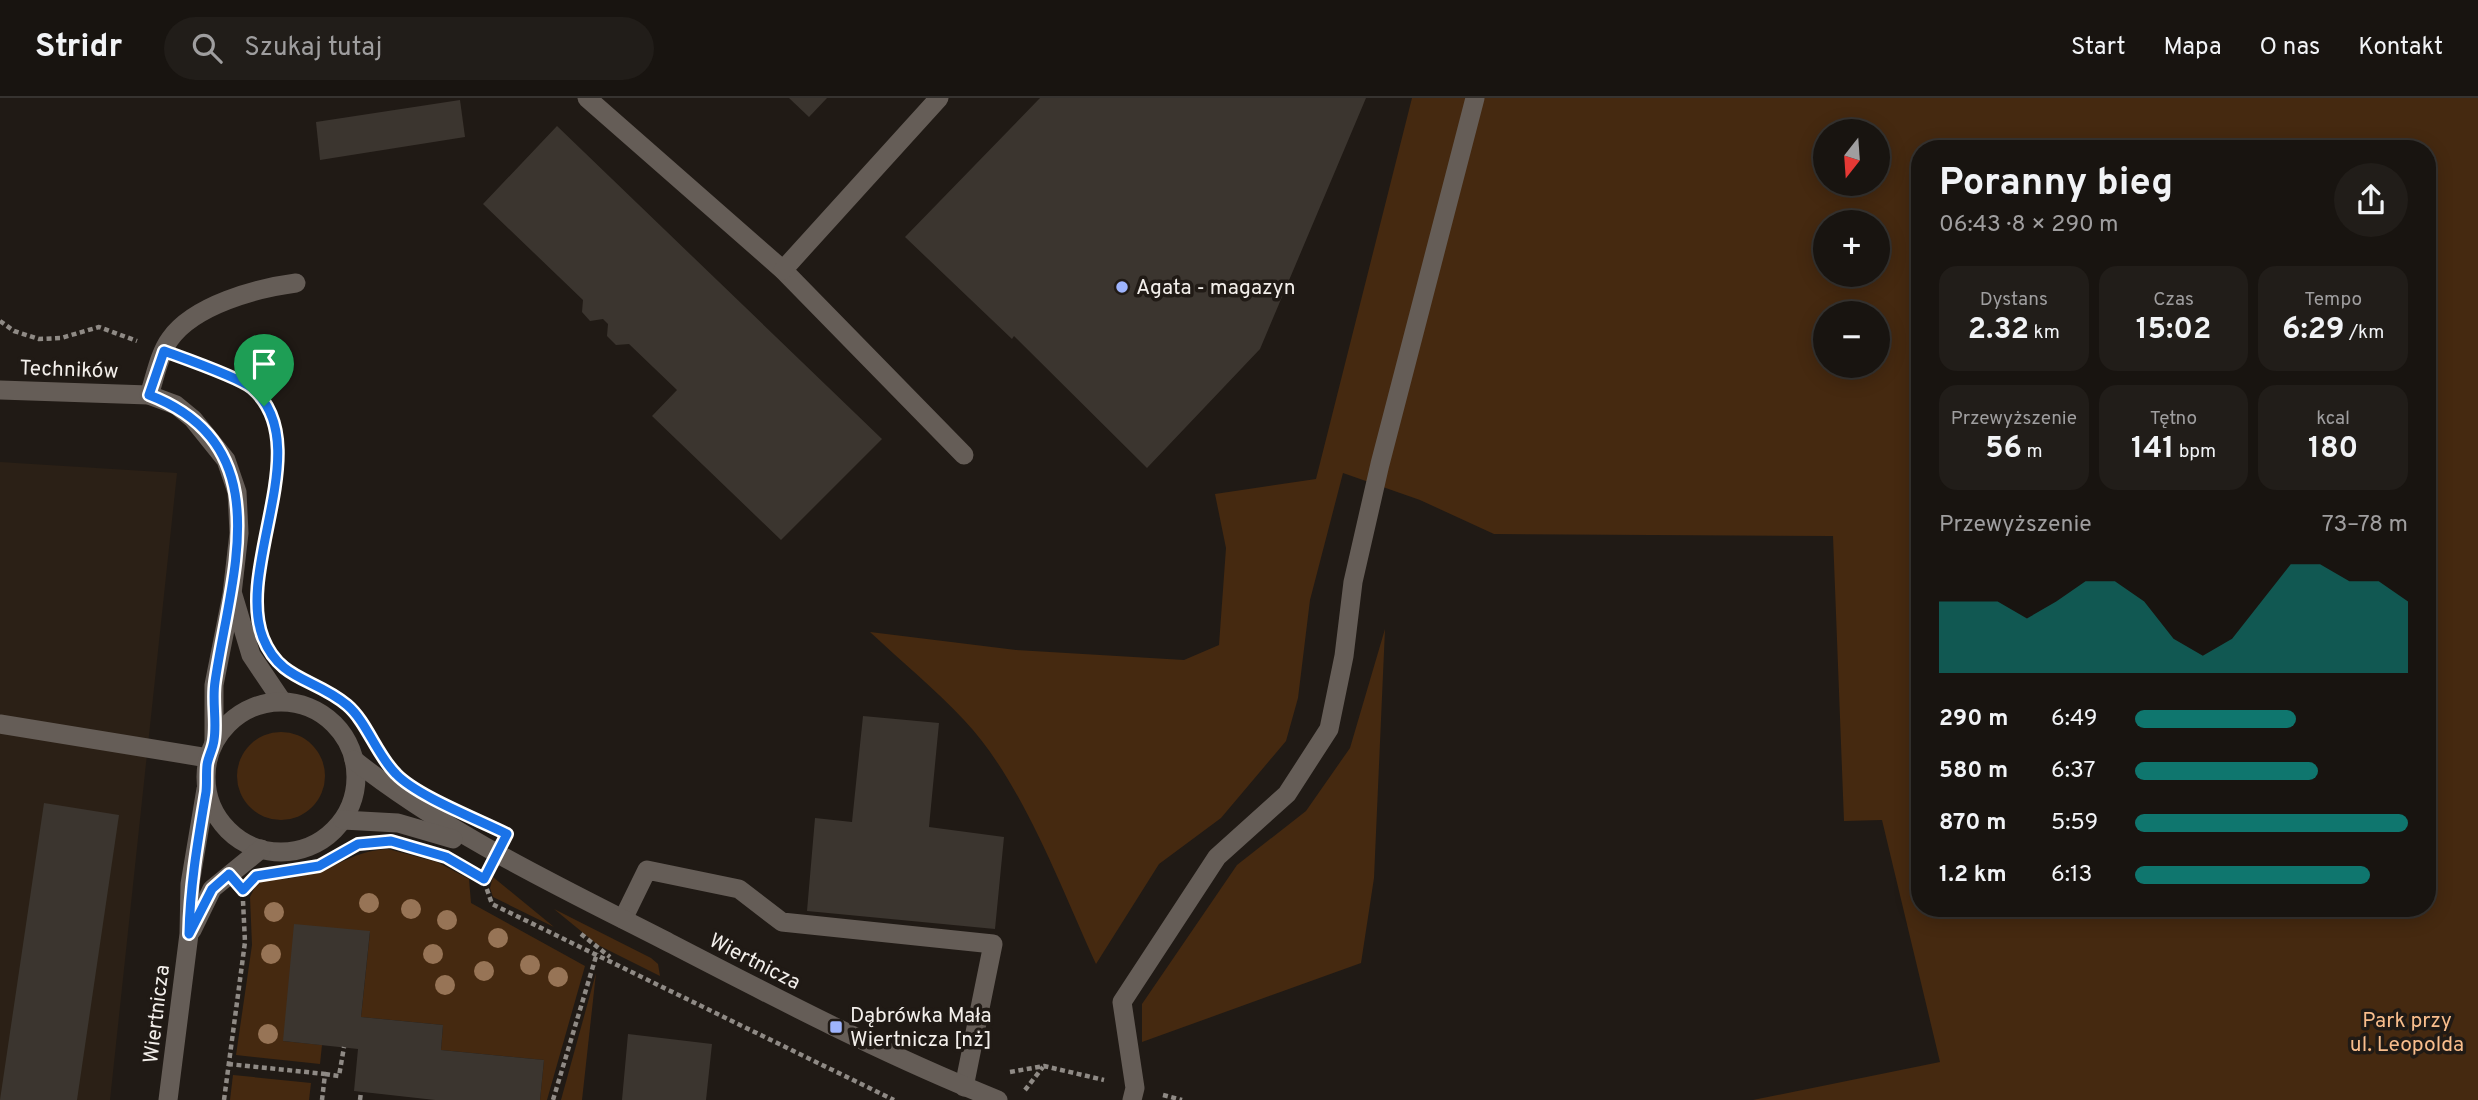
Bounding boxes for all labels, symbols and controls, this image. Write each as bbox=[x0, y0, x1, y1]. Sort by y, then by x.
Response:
search box bbox=[164, 17, 654, 80]
text: Stridr bbox=[35, 27, 122, 69]
icon: search bbox=[188, 29, 226, 67]
text: Szukaj tutaj bbox=[244, 32, 382, 65]
text: Start bbox=[2071, 33, 2126, 63]
text: Mapa bbox=[2164, 33, 2222, 63]
text: O nas bbox=[2260, 33, 2320, 63]
text: Kontakt bbox=[2358, 33, 2443, 63]
north arrow bbox=[1813, 119, 1890, 196]
map controls bbox=[1813, 119, 1890, 378]
text: Poranny bieg bbox=[1939, 160, 2173, 209]
button: share bbox=[2334, 163, 2408, 237]
button: + bbox=[1813, 210, 1890, 287]
text: 06:43 · 8 × 290 m bbox=[1939, 211, 2119, 240]
place label: Agata - magazyn bbox=[1136, 275, 1296, 302]
marker: Agata - magazyn bbox=[1114, 279, 1130, 295]
text: Dystans bbox=[1980, 288, 2048, 312]
text: Czas bbox=[2153, 288, 2194, 312]
text: Tempo bbox=[2304, 288, 2362, 312]
button: − bbox=[1813, 301, 1890, 378]
text: 2.32 bbox=[1968, 312, 2029, 349]
text: 15:02 bbox=[2136, 312, 2211, 349]
text: 6:29 bbox=[2282, 312, 2344, 349]
text: km bbox=[2029, 321, 2060, 345]
text: /km bbox=[2344, 321, 2384, 345]
pin bbox=[234, 334, 294, 406]
icon: arrive bbox=[245, 345, 283, 383]
street label: Techników bbox=[19, 355, 119, 386]
text: Przewyższenie bbox=[1951, 407, 2077, 431]
text: Tętno bbox=[2150, 407, 2197, 431]
text: kcal bbox=[2316, 407, 2350, 431]
text: 56 bbox=[1985, 431, 2022, 468]
text: 141 bbox=[2131, 431, 2174, 468]
text: 180 bbox=[2308, 431, 2358, 468]
text: m bbox=[2022, 440, 2042, 464]
text: bpm bbox=[2174, 440, 2216, 464]
text: Przewyższenie bbox=[1939, 511, 2092, 540]
text: 73–78 m bbox=[2322, 511, 2408, 540]
text: 290 m bbox=[1939, 705, 2008, 734]
text: 6:49 bbox=[2051, 705, 2098, 734]
text: 580 m bbox=[1939, 757, 2008, 786]
text: 6:37 bbox=[2051, 757, 2096, 786]
text: 870 m bbox=[1939, 809, 2006, 838]
text: 5:59 bbox=[2051, 809, 2098, 838]
text: 1.2 km bbox=[1939, 861, 2007, 890]
text: 6:13 bbox=[2051, 861, 2092, 890]
street label: Wiertnicza bbox=[704, 928, 805, 997]
street label: Wiertnicza bbox=[138, 963, 177, 1065]
place label: Dąbrówka Mała Wiertnicza [nż] bbox=[850, 1003, 992, 1054]
park label: Park przy ul. Leopolda bbox=[2350, 1008, 2464, 1059]
marker: Dąbrówka Mała Wiertnicza [nż] bbox=[828, 1019, 844, 1035]

